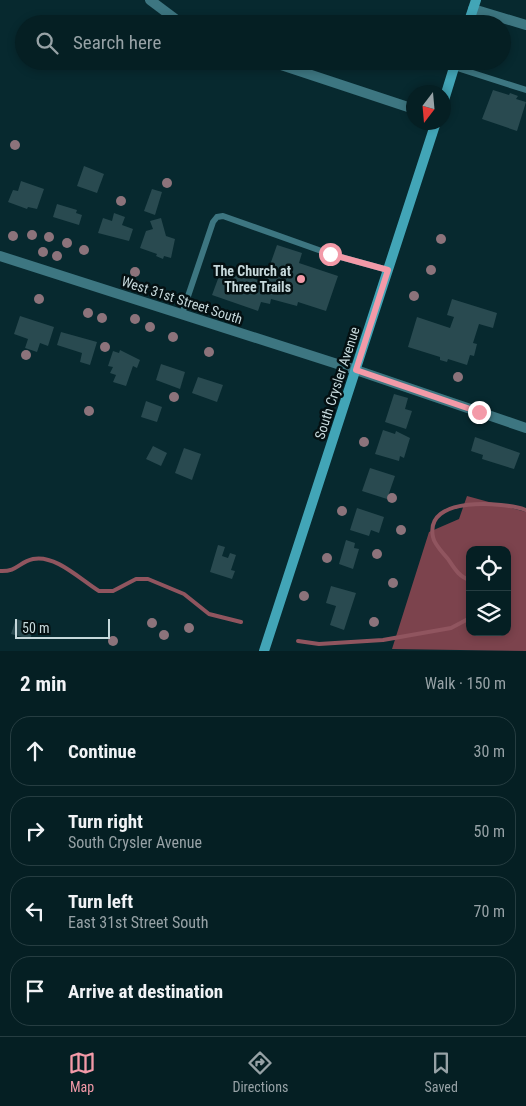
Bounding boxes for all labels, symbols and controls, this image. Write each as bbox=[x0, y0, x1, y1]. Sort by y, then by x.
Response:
search box bbox=[15, 15, 511, 70]
icon: search bbox=[33, 29, 61, 57]
text: Search here bbox=[73, 31, 161, 54]
north arrow bbox=[406, 85, 451, 130]
route start bbox=[319, 243, 342, 266]
place label: The Church at Three Trails bbox=[213, 263, 291, 295]
street label: West 31st Street South bbox=[119, 273, 245, 327]
marker: The Church at Three Trails bbox=[295, 273, 307, 285]
street label: South Crysler Avenue bbox=[311, 324, 363, 441]
route end bbox=[468, 401, 491, 424]
map controls bbox=[466, 546, 511, 636]
button: locate bbox=[466, 546, 511, 591]
button: layers bbox=[466, 591, 511, 636]
scale bar bbox=[15, 616, 110, 639]
text: 50 m bbox=[22, 620, 50, 636]
text: 2 min bbox=[20, 672, 67, 696]
text: Walk · 150 m bbox=[425, 674, 506, 693]
icon: ahead bbox=[21, 737, 49, 765]
text: Continue bbox=[68, 740, 136, 763]
text: 30 m bbox=[473, 742, 505, 761]
text: Turn right bbox=[68, 810, 143, 833]
icon: right bbox=[21, 817, 49, 845]
text: 50 m bbox=[473, 822, 505, 841]
text: South Crysler Avenue bbox=[68, 833, 202, 852]
text: Turn left bbox=[68, 890, 133, 913]
icon: left bbox=[21, 897, 49, 925]
text: 70 m bbox=[473, 902, 505, 921]
text: East 31st Street South bbox=[68, 913, 209, 932]
icon: arrive bbox=[21, 977, 49, 1005]
text: Arrive at destination bbox=[68, 980, 223, 1003]
tab: Map bbox=[68, 1049, 96, 1095]
tab: Directions bbox=[232, 1049, 288, 1095]
tab: Saved bbox=[425, 1049, 458, 1095]

